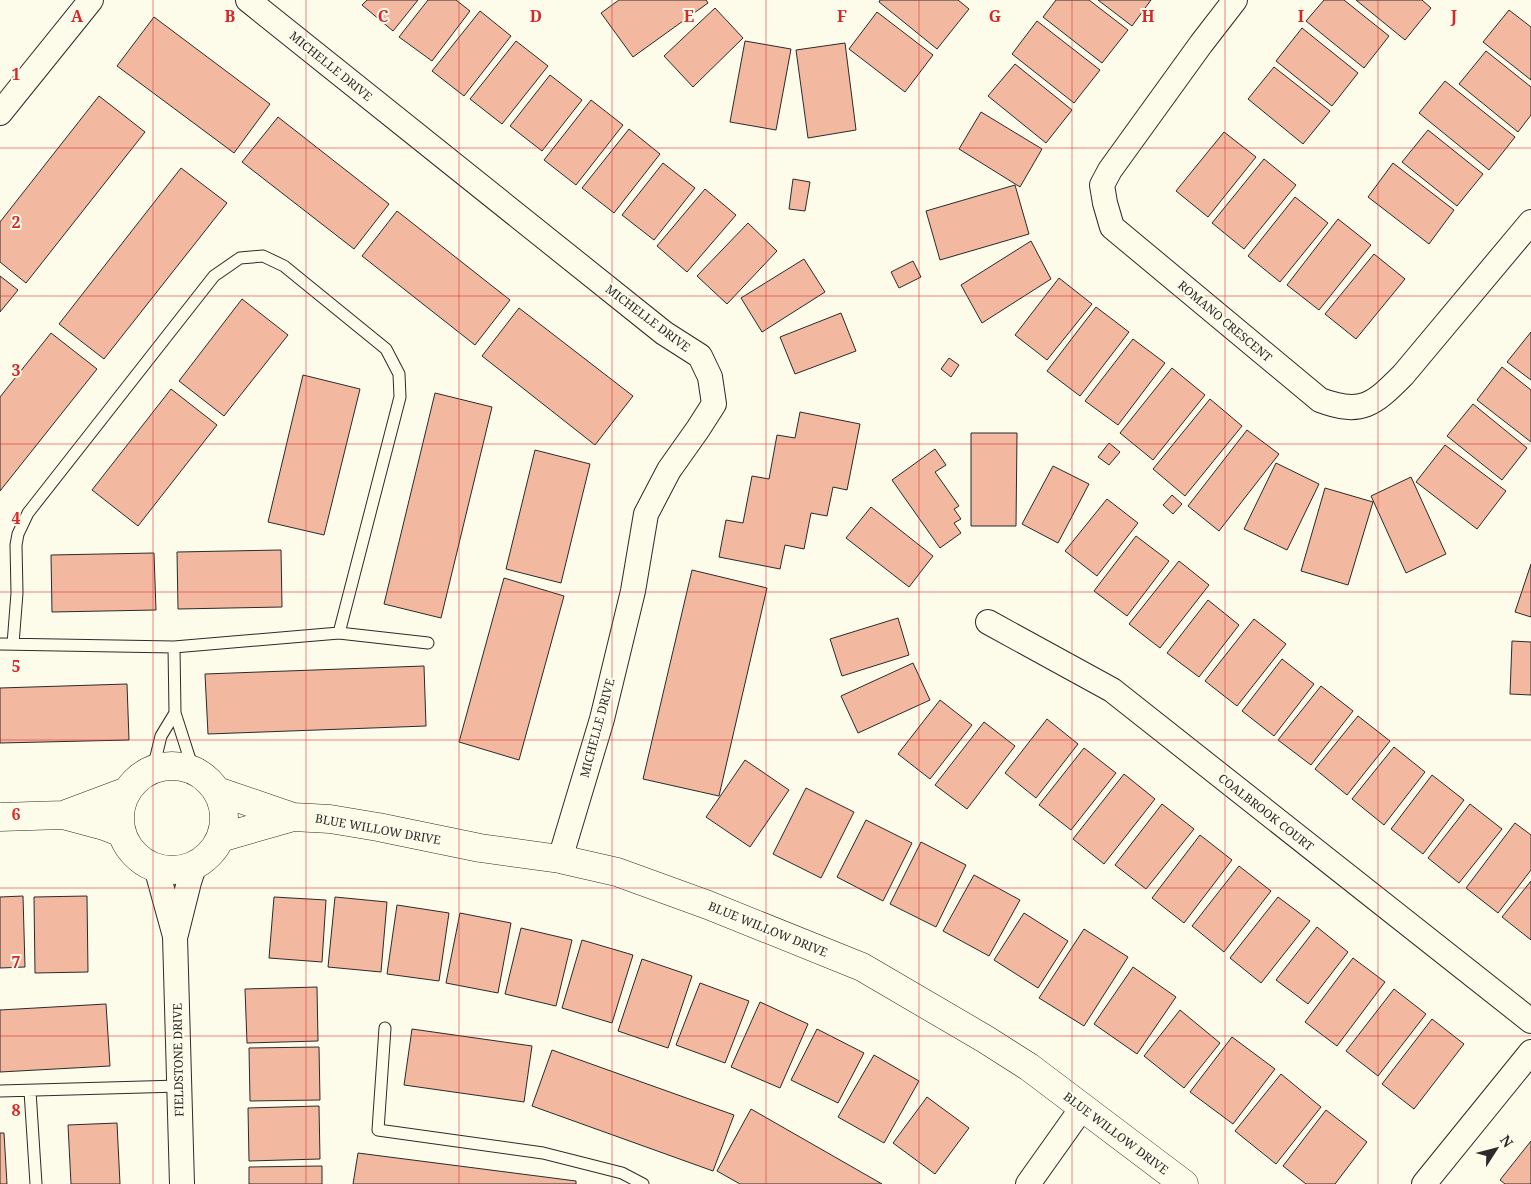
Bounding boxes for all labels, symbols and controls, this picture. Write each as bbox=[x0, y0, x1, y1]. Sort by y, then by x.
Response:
text: A bbox=[71, 5, 84, 27]
text: B bbox=[225, 5, 236, 27]
text: C bbox=[378, 5, 389, 27]
text: D bbox=[530, 5, 542, 27]
text: E bbox=[684, 5, 694, 27]
text: F bbox=[837, 5, 847, 27]
text: G bbox=[989, 5, 1001, 27]
text: H bbox=[1141, 5, 1155, 27]
text: I bbox=[1298, 5, 1304, 27]
text: J bbox=[1450, 5, 1458, 27]
street label: MICHELLE DRIVE bbox=[286, 27, 376, 105]
text: 1 bbox=[11, 63, 21, 85]
text: 2 bbox=[11, 211, 21, 233]
street label: ROMANO CRESCENT bbox=[1174, 277, 1276, 366]
street label: MICHELLE DRIVE bbox=[602, 280, 694, 356]
text: 3 bbox=[11, 359, 21, 381]
text: 4 bbox=[11, 507, 21, 529]
text: 5 bbox=[11, 655, 21, 677]
street label: MICHELLE DRIVE bbox=[576, 676, 618, 780]
street label: COALBROOK COURT bbox=[1215, 769, 1318, 855]
text: 6 bbox=[11, 803, 21, 825]
street label: BLUE WILLOW DRIVE bbox=[314, 810, 442, 848]
street label: BLUE WILLOW DRIVE bbox=[706, 897, 830, 961]
text: 7 bbox=[11, 951, 21, 973]
street label: FIELDSTONE DRIVE bbox=[169, 1003, 187, 1117]
street label: BLUE WILLOW DRIVE bbox=[1060, 1088, 1172, 1178]
text: 8 bbox=[11, 1099, 21, 1121]
north arrow bbox=[1471, 1124, 1521, 1174]
text: N bbox=[1496, 1131, 1518, 1151]

